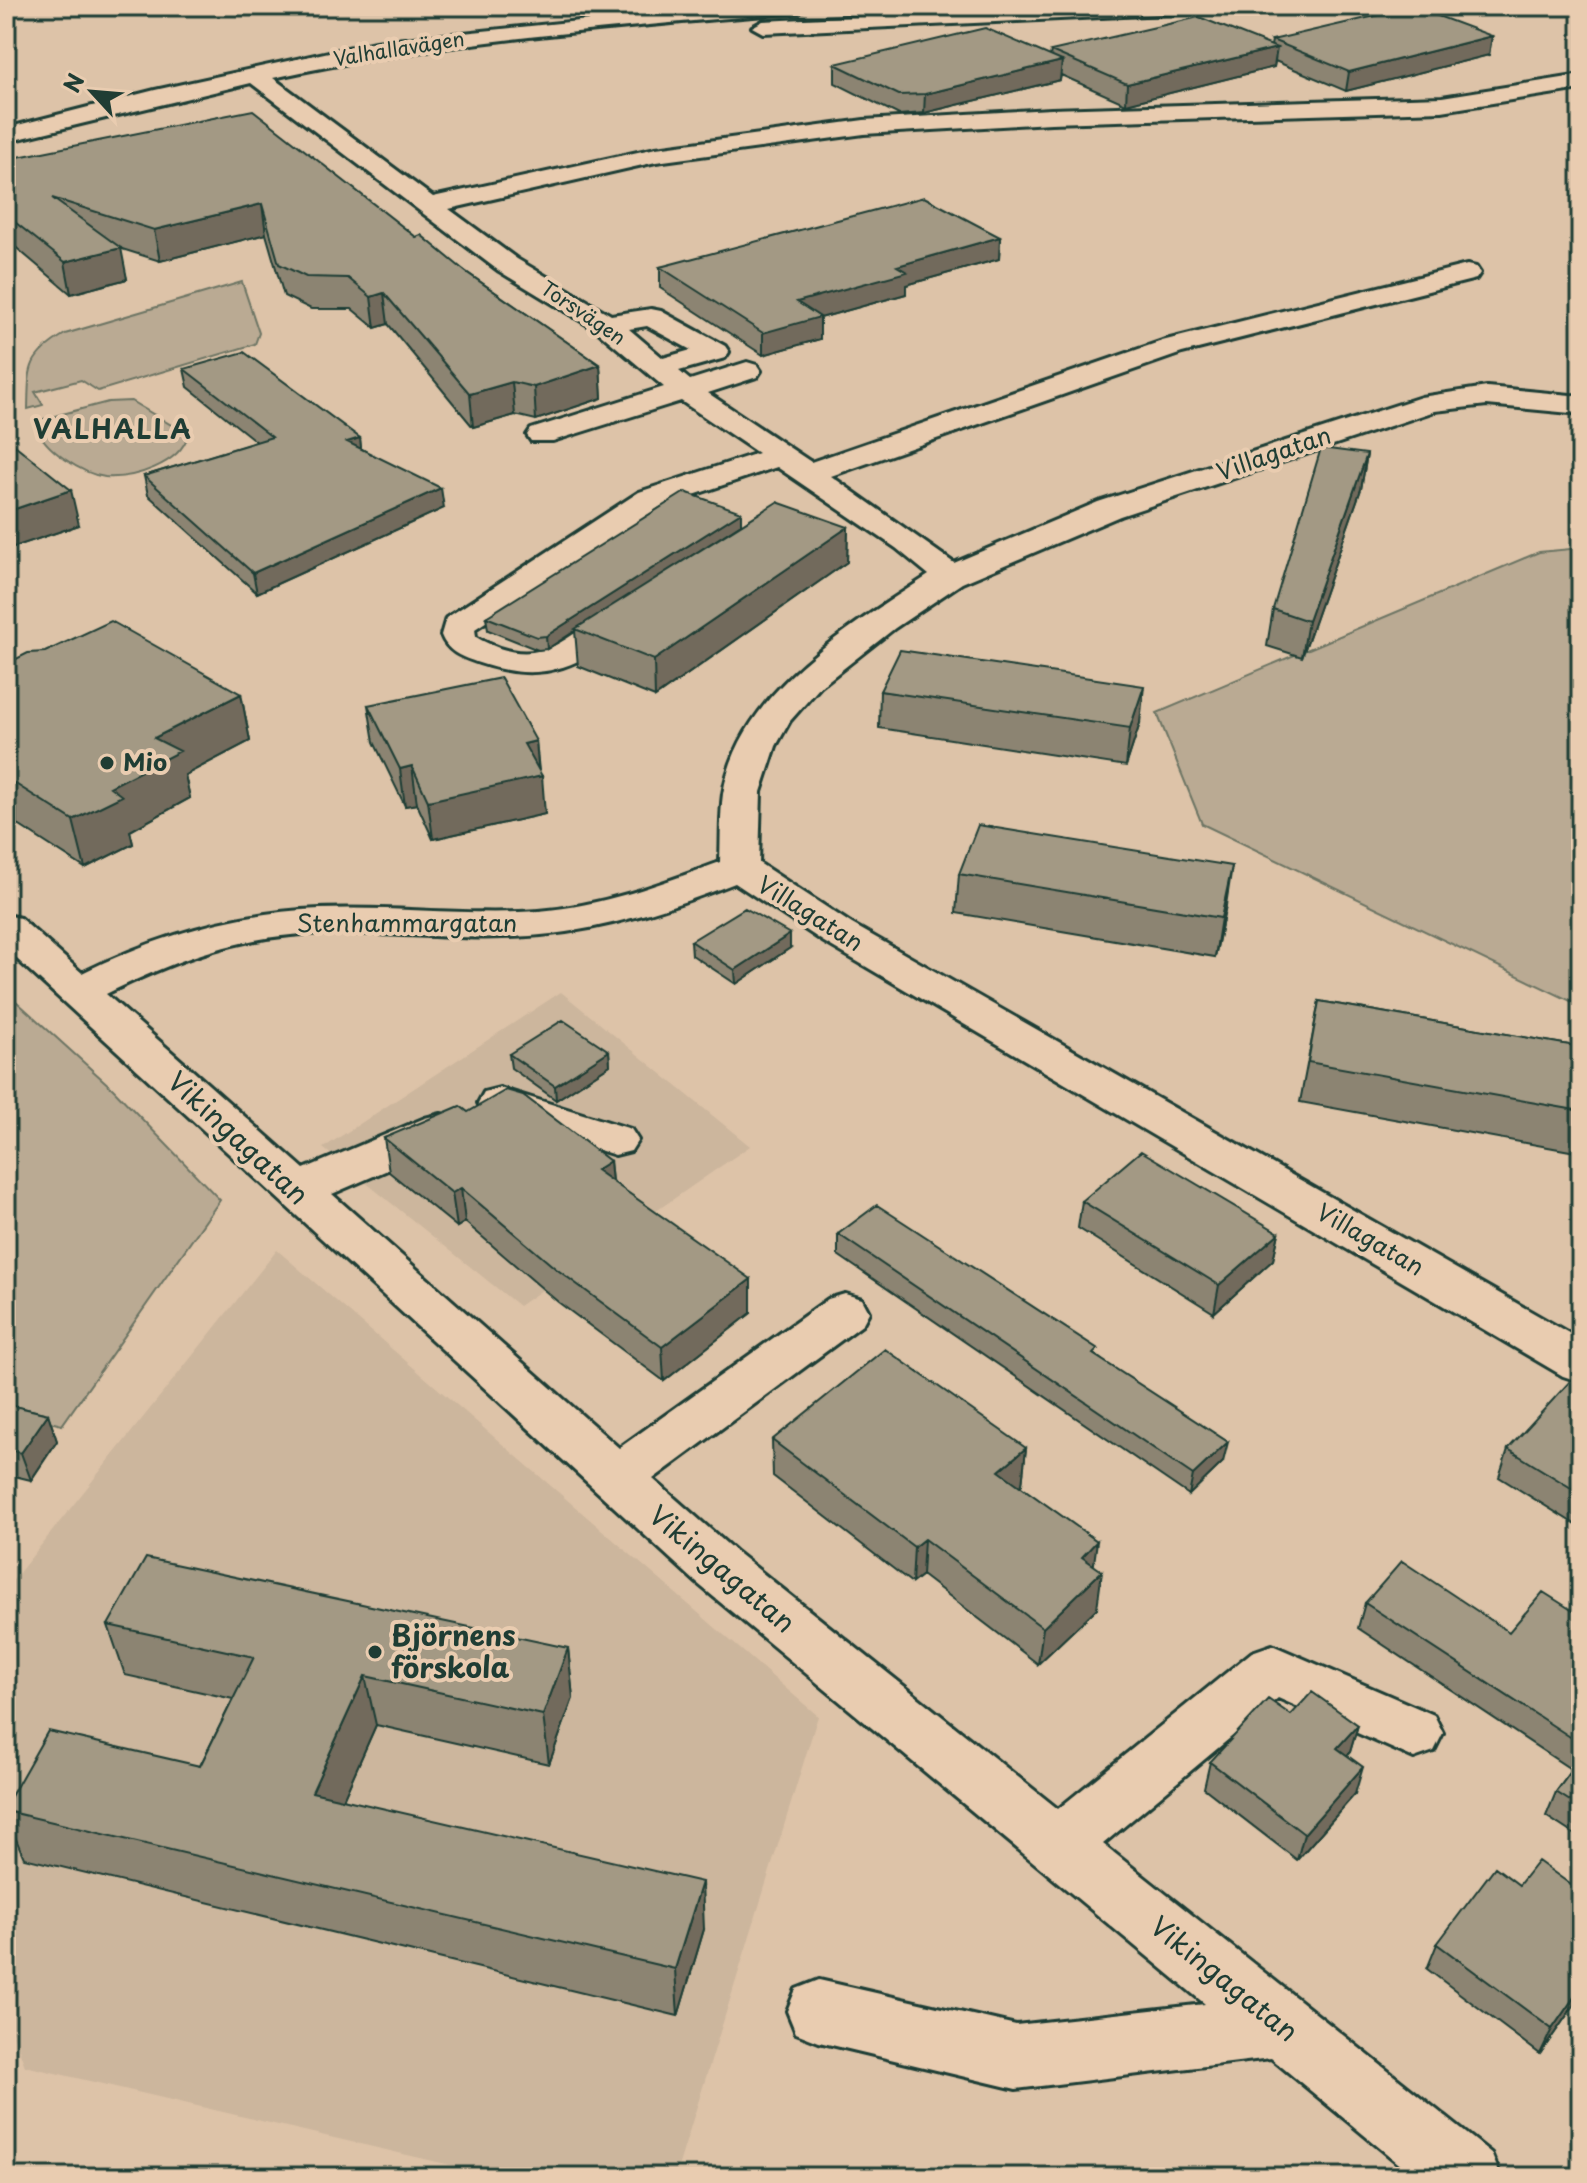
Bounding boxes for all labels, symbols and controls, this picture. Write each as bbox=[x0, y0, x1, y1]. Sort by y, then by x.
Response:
street label: Valhallavägen bbox=[331, 23, 466, 73]
north arrow bbox=[52, 52, 132, 132]
text: N bbox=[54, 68, 91, 98]
street label: Torsvägen bbox=[535, 273, 632, 352]
district label: VALHALLA bbox=[33, 409, 193, 448]
street label: Villagatan bbox=[1211, 416, 1335, 488]
place label: Mio bbox=[123, 743, 167, 779]
marker: Mio bbox=[98, 754, 116, 772]
street label: Villagatan bbox=[751, 866, 871, 959]
street label: Stenhammargatan bbox=[297, 904, 517, 940]
street label: Vikingagatan bbox=[158, 1060, 320, 1214]
street label: Villagatan bbox=[1310, 1193, 1432, 1284]
street label: Vikingagatan bbox=[640, 1493, 806, 1642]
place label: Björnens förskola bbox=[391, 1613, 516, 1688]
marker: Björnens förskola bbox=[366, 1643, 384, 1661]
street label: Vikingagatan bbox=[1141, 1904, 1308, 2051]

